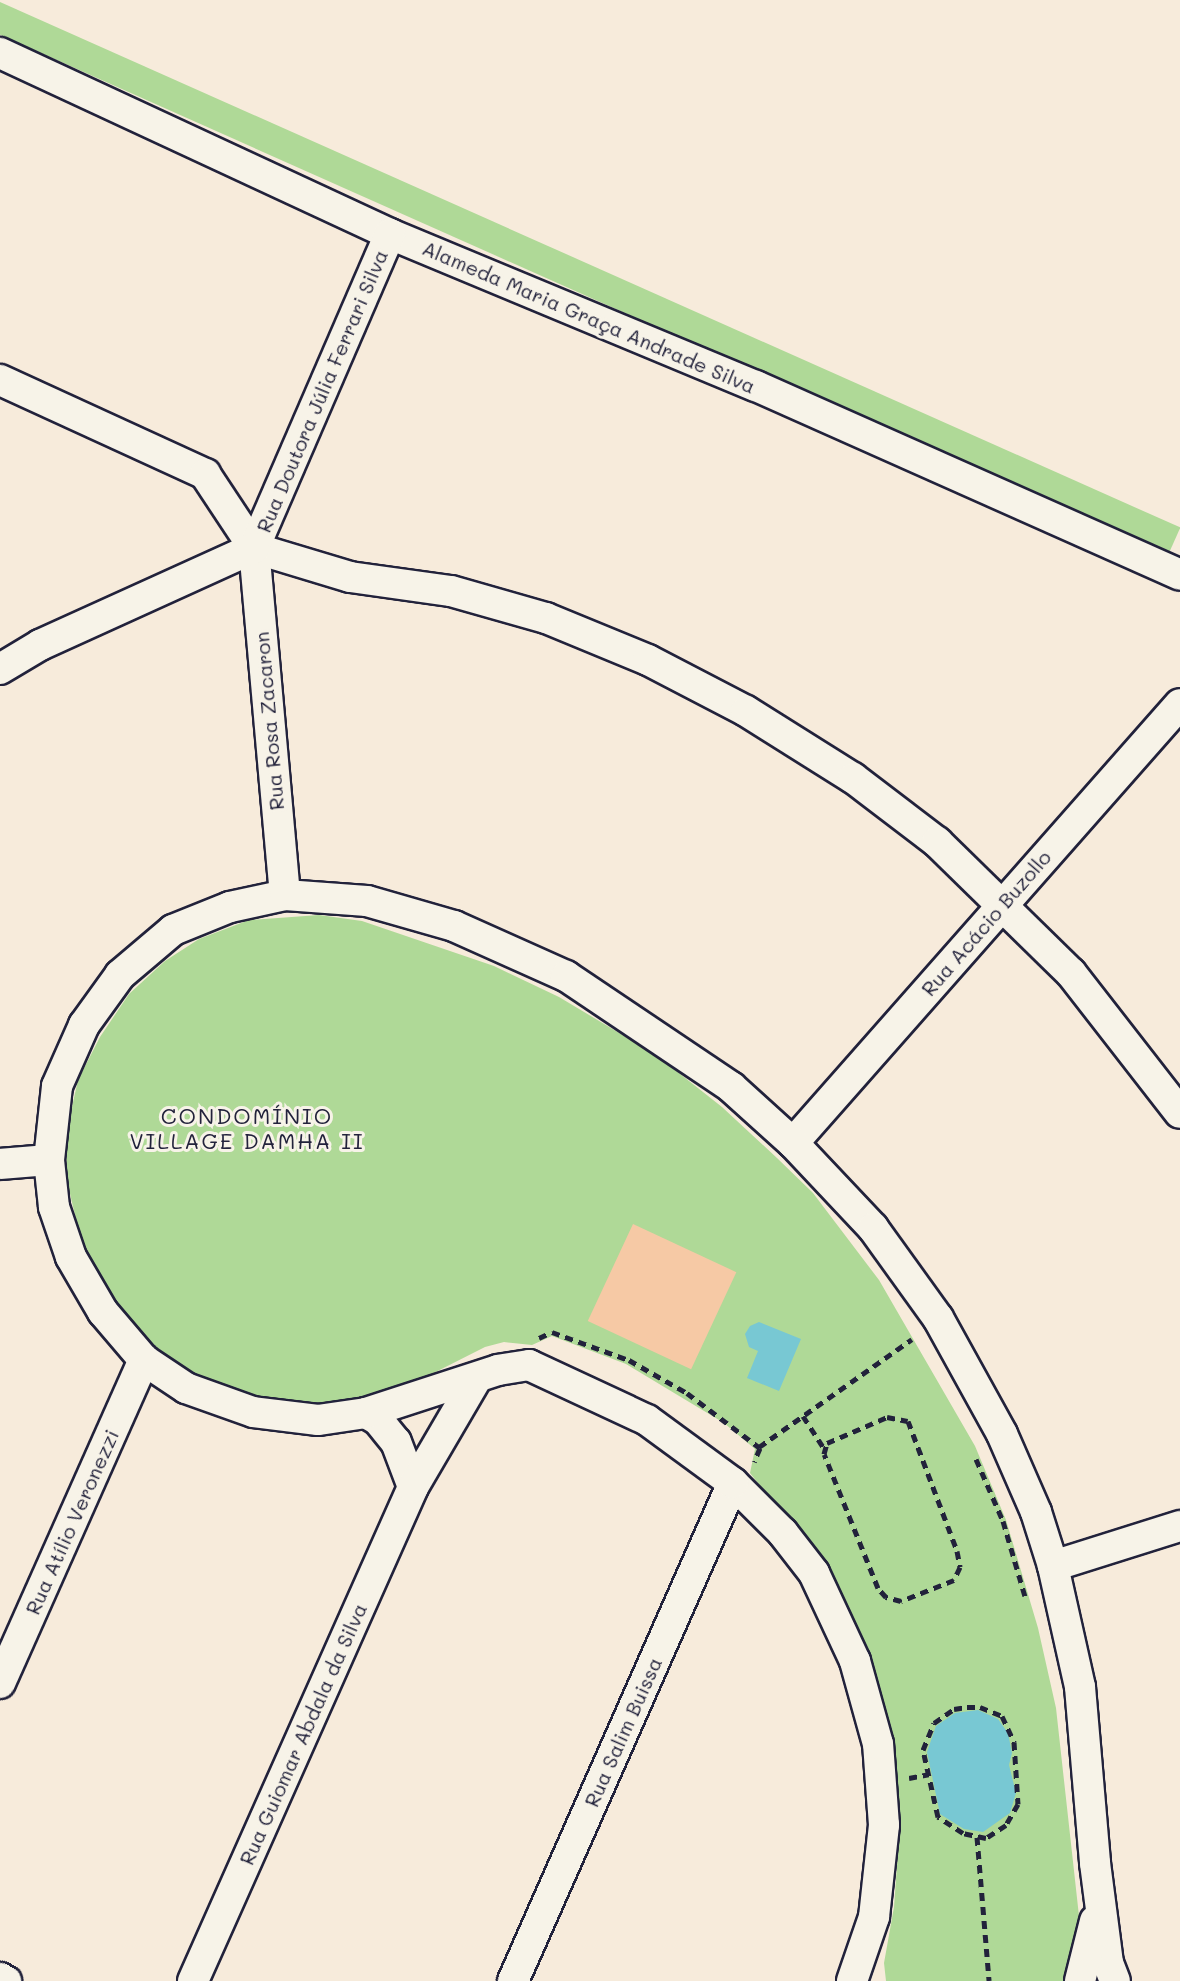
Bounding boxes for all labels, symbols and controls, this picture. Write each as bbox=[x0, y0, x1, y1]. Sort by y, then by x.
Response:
street label: Alameda Maria Graça Andrade Silva bbox=[419, 236, 759, 398]
street label: Rua Doutora Júlia Ferrari Silva bbox=[251, 246, 393, 536]
street label: Rua Rosa Zacaron bbox=[249, 631, 289, 811]
street label: Rua Acácio Buzollo bbox=[916, 845, 1056, 1001]
district label: CONDOMÍNIO VILLAGE DAMHA II bbox=[129, 1102, 365, 1154]
street label: Rua Atílio Veronezzi bbox=[20, 1426, 124, 1618]
street label: Rua Guiomar Abdala da Silva bbox=[234, 1599, 372, 1869]
street label: Rua Salim Buissa bbox=[579, 1653, 667, 1811]

